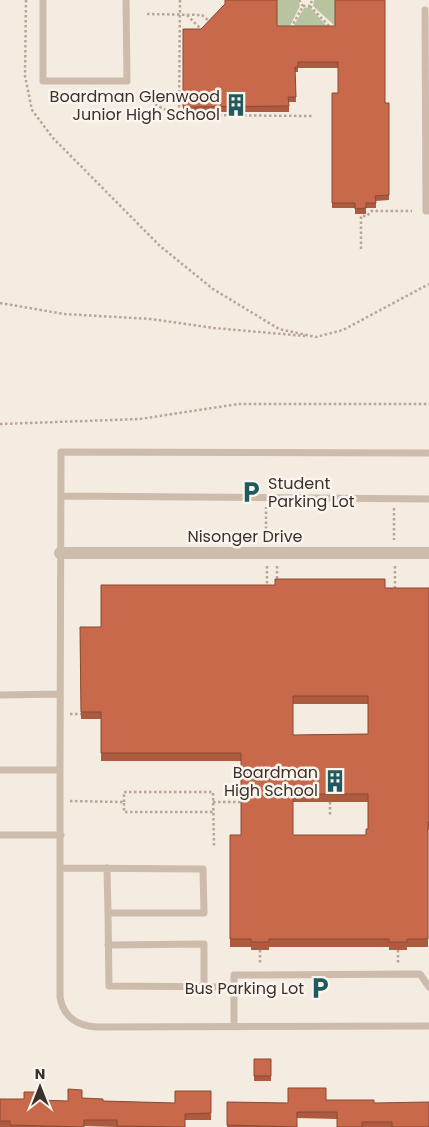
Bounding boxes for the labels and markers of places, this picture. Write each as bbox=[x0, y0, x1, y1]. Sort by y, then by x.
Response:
place label: Boardman Glenwood Junior High School bbox=[50, 85, 220, 126]
building icon: Boardman Glenwood Junior High School bbox=[223, 92, 249, 118]
place label: Student Parking Lot bbox=[268, 472, 355, 513]
parking icon: Student Parking Lot bbox=[238, 479, 264, 505]
place label: Boardman High School bbox=[224, 761, 318, 802]
building icon: Boardman High School bbox=[322, 768, 348, 794]
parking icon: Bus Parking Lot bbox=[307, 975, 333, 1001]
place label: Bus Parking Lot bbox=[185, 977, 304, 1000]

